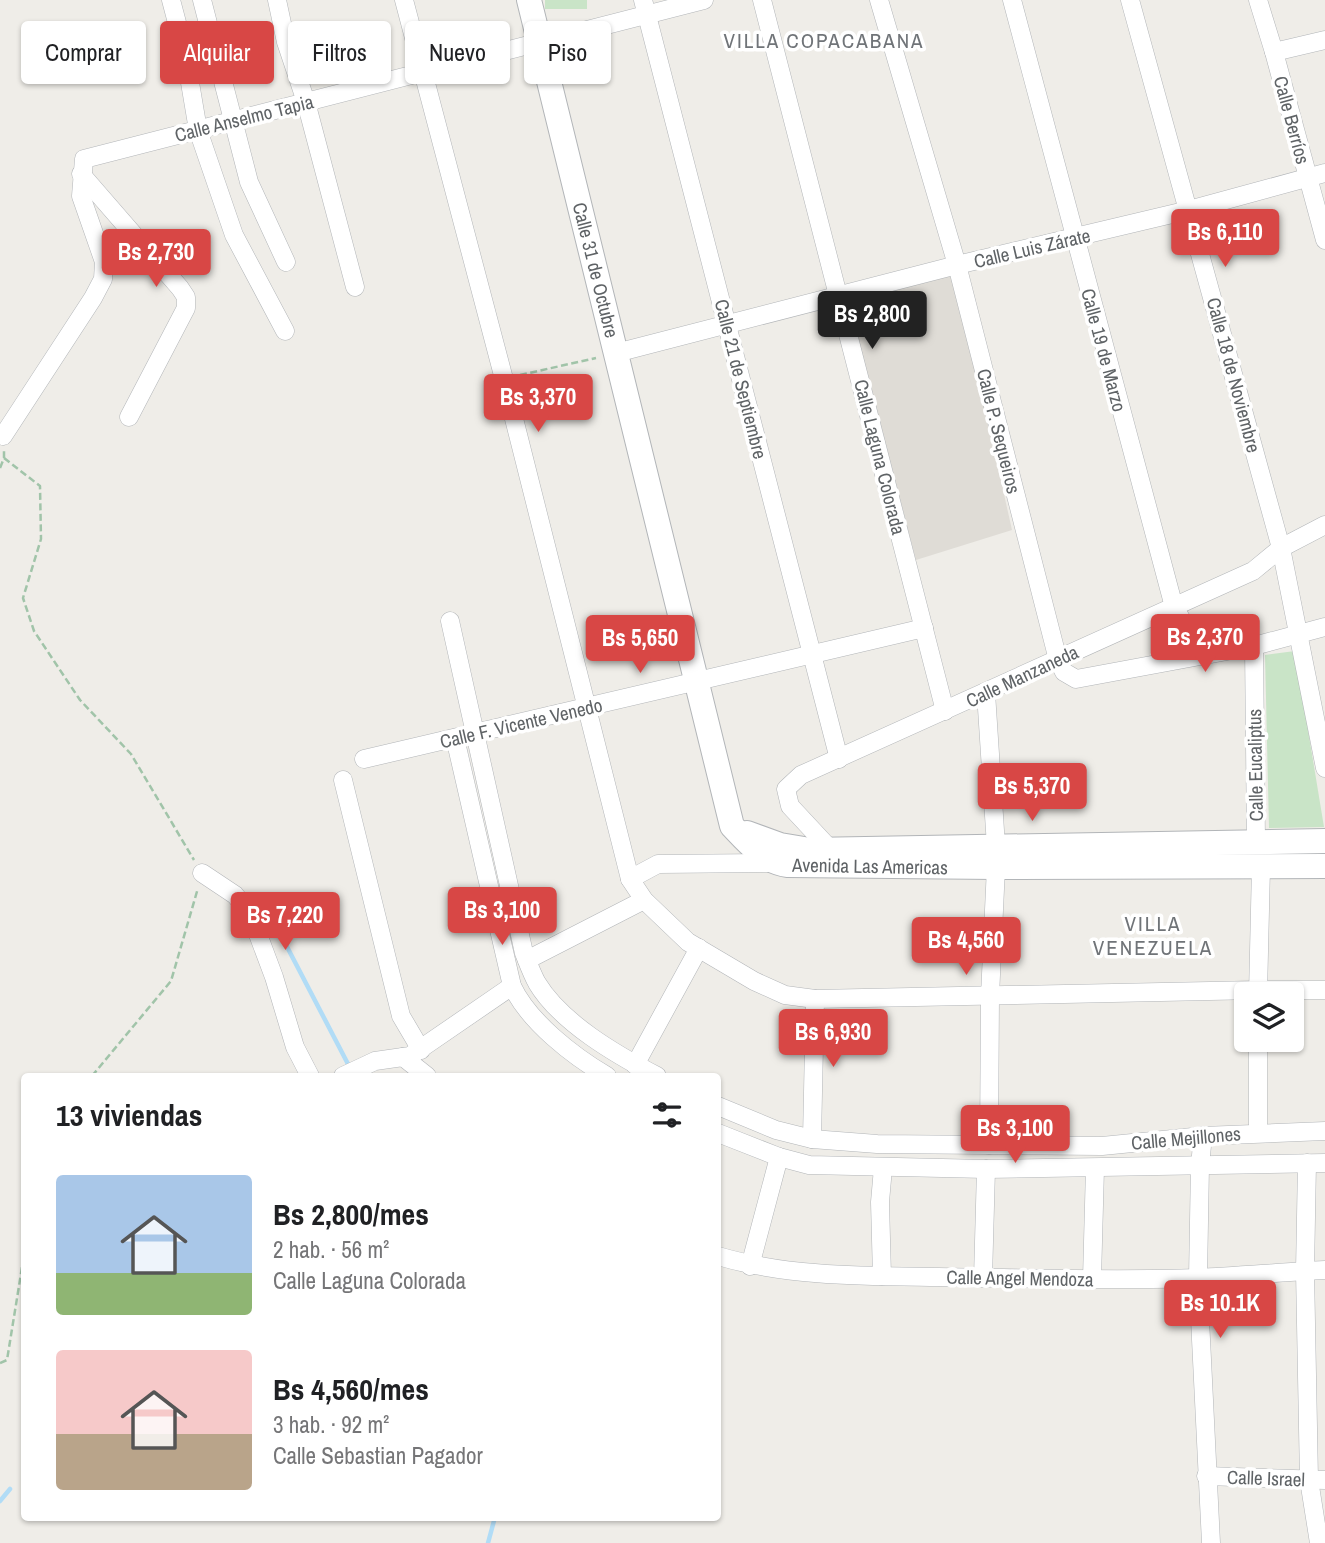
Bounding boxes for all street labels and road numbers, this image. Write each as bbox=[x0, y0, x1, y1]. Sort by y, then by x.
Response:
street label: Calle Berríos bbox=[1268, 73, 1316, 167]
street label: Calle Anselmo Tapia bbox=[172, 88, 316, 148]
street label: Calle 31 de Octubre bbox=[567, 200, 625, 340]
street label: Calle Luis Zárate bbox=[971, 222, 1093, 274]
street label: Calle 19 de Marzo bbox=[1075, 286, 1133, 414]
street label: Calle 18 de Noviembre bbox=[1201, 295, 1267, 455]
street label: Calle 21 de Septiembre bbox=[709, 296, 773, 462]
street label: Calle P. Sequeiros bbox=[971, 366, 1027, 496]
street label: Calle Laguna Colorada bbox=[848, 377, 912, 538]
street label: Calle Manzaneda bbox=[962, 638, 1083, 713]
street label: Calle F. Vicente Venedo bbox=[437, 692, 605, 754]
street label: Calle Eucaliptus bbox=[1241, 708, 1269, 822]
street label: Avenida Las Americas bbox=[791, 852, 948, 880]
street label: Calle Mejillones bbox=[1130, 1120, 1242, 1156]
street label: Calle Angel Mendoza bbox=[946, 1264, 1094, 1292]
street label: Calle Israel bbox=[1227, 1464, 1305, 1492]

